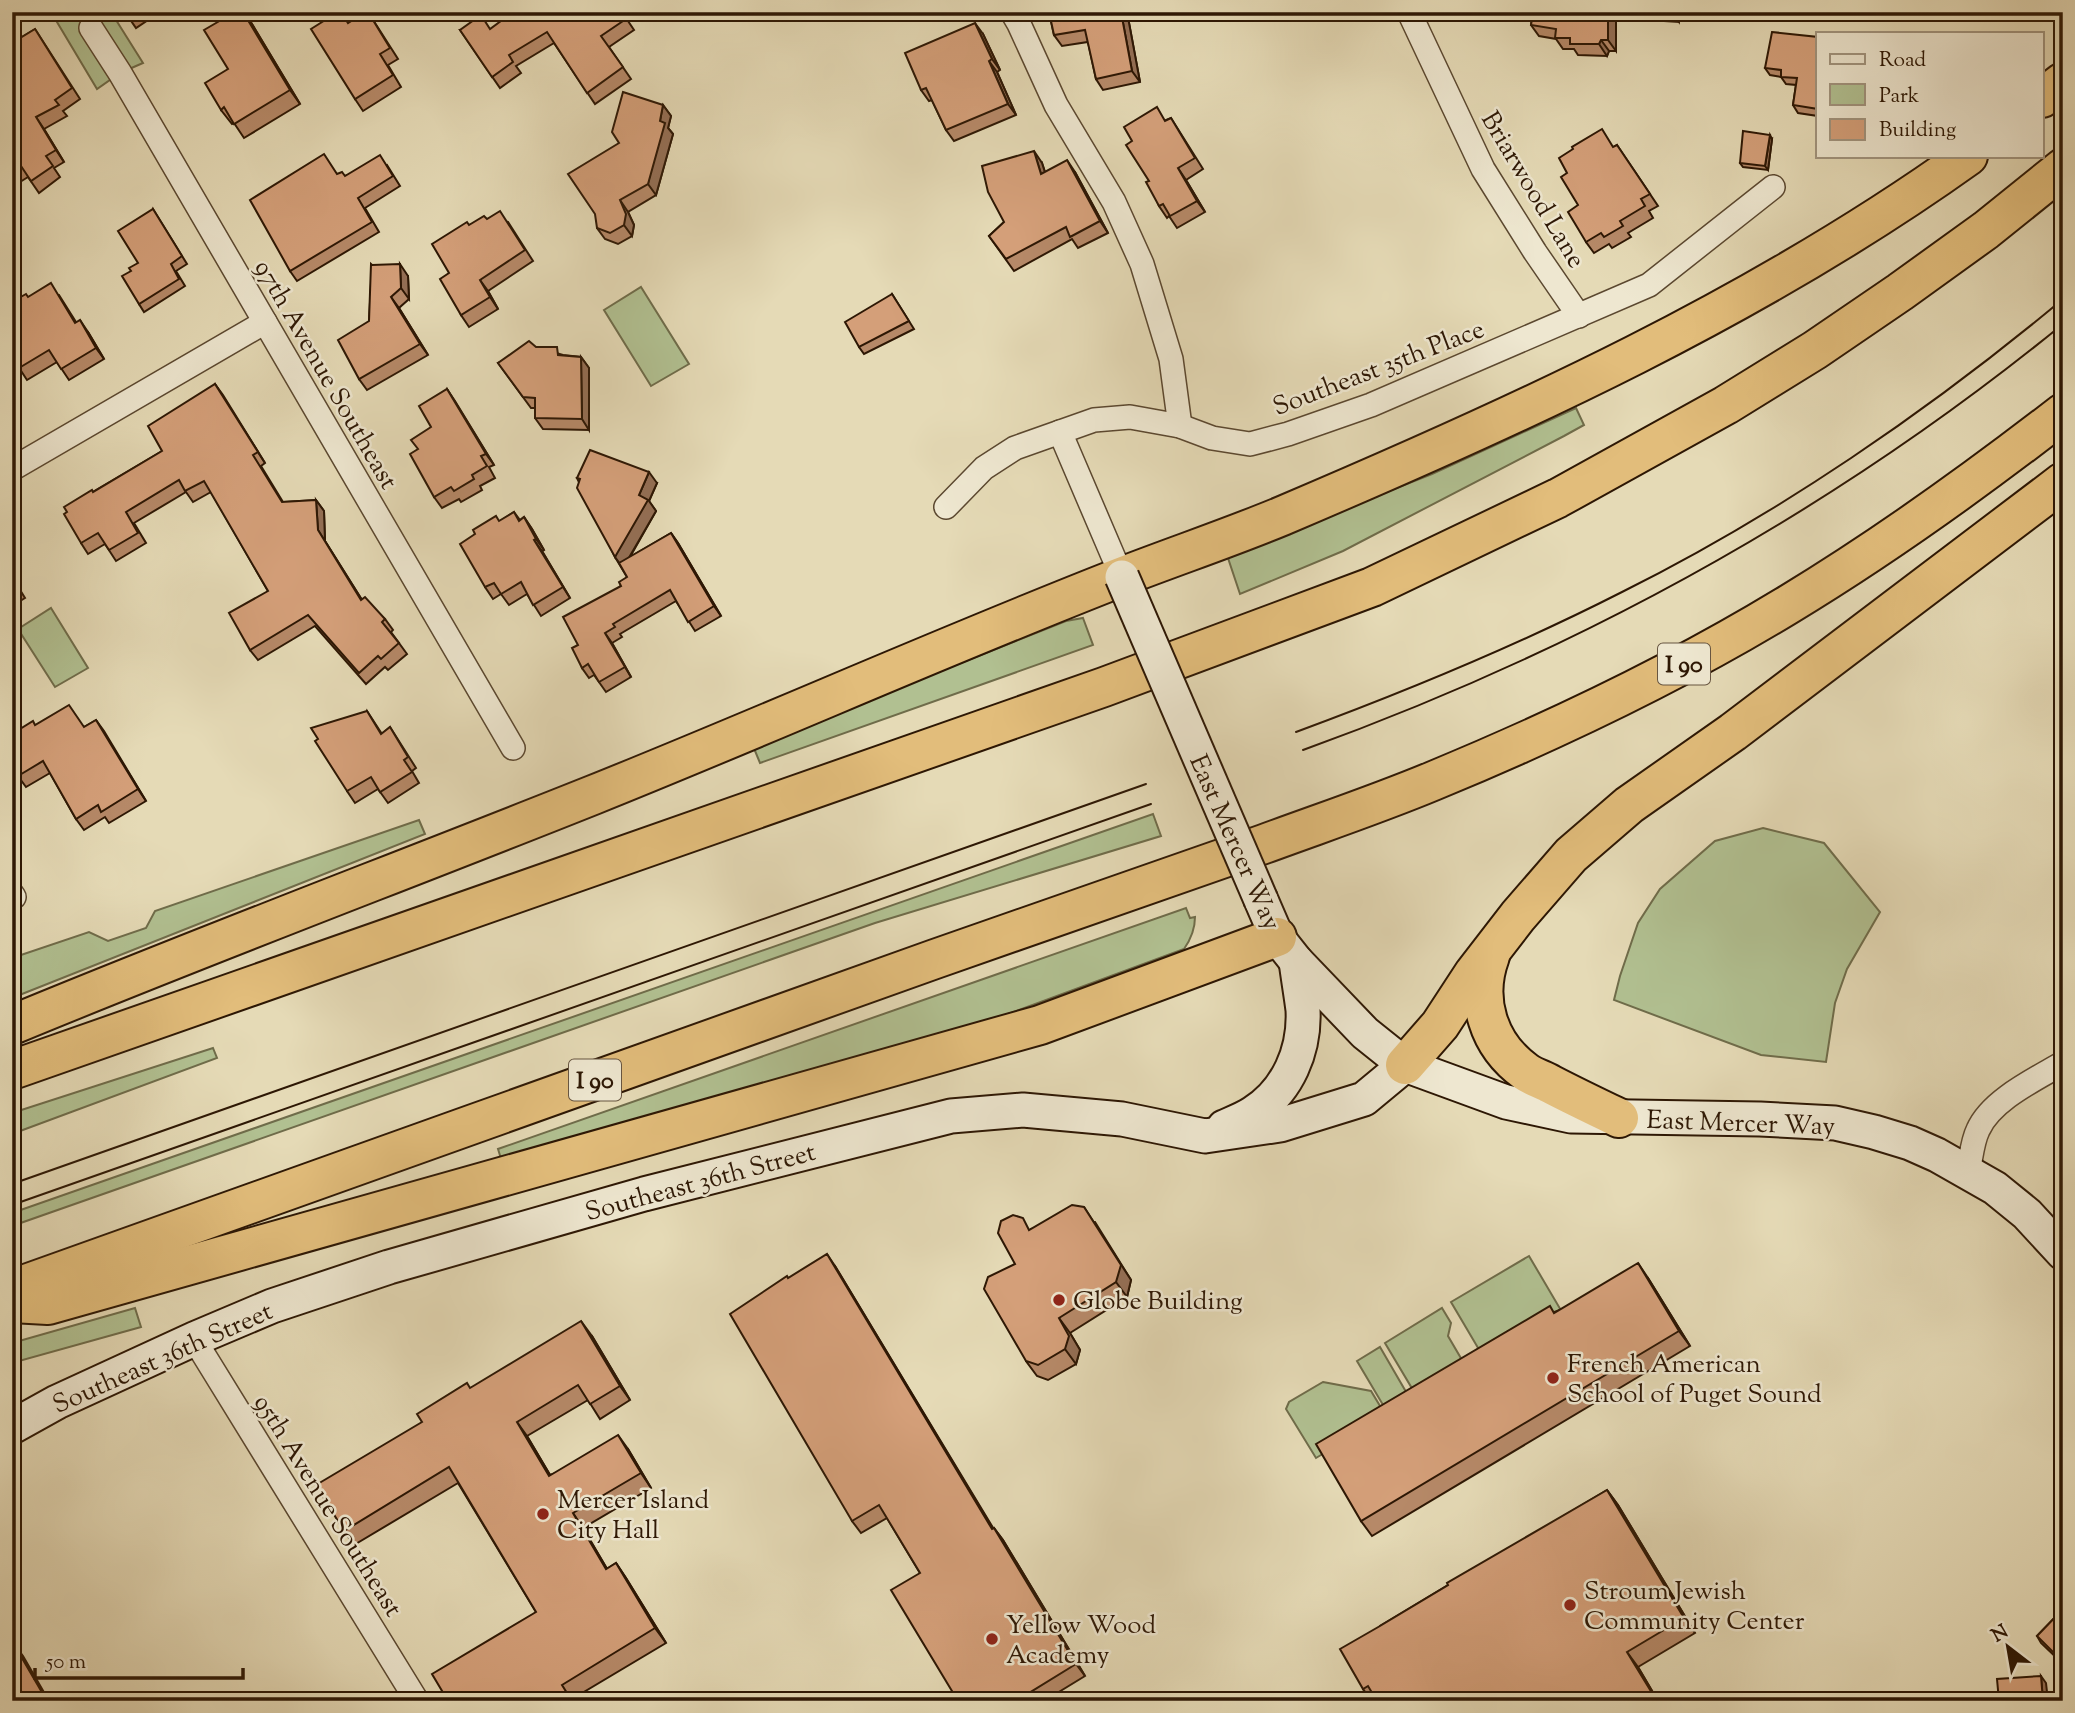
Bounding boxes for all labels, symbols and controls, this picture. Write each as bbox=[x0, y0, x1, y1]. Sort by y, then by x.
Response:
legend bbox=[1816, 32, 2044, 158]
text: Road bbox=[1879, 46, 1926, 76]
text: Park bbox=[1879, 82, 1920, 112]
street label: Briarwood Lane bbox=[1470, 105, 1593, 276]
text: Building bbox=[1879, 116, 1956, 146]
street label: 97th Avenue Southeast bbox=[244, 254, 406, 497]
street label: Southeast 35th Place bbox=[1268, 312, 1490, 427]
road number: I 90 bbox=[1658, 644, 1710, 684]
street label: East Mercer Way bbox=[1178, 749, 1289, 937]
road number: I 90 bbox=[569, 1060, 621, 1100]
street label: East Mercer Way bbox=[1646, 1103, 1836, 1146]
street label: Southeast 36th Street bbox=[581, 1135, 820, 1232]
place label: Globe Building bbox=[1073, 1284, 1243, 1321]
marker: Globe Building bbox=[1051, 1292, 1067, 1308]
street label: Southeast 36th Street bbox=[47, 1294, 279, 1424]
place label: French American School of Puget Sound bbox=[1567, 1347, 1822, 1414]
marker: French American School of Puget Sound bbox=[1545, 1370, 1561, 1386]
street label: 95th Avenue Southeast bbox=[243, 1388, 410, 1625]
place label: Mercer Island City Hall bbox=[557, 1483, 710, 1550]
marker: Mercer Island City Hall bbox=[535, 1506, 551, 1522]
place label: Stroum Jewish Community Center bbox=[1584, 1574, 1805, 1641]
marker: Stroum Jewish Community Center bbox=[1562, 1597, 1578, 1613]
place label: Yellow Wood Academy bbox=[1006, 1608, 1156, 1675]
north arrow bbox=[1974, 1612, 2044, 1682]
text: N bbox=[1987, 1619, 2014, 1650]
marker: Yellow Wood Academy bbox=[984, 1631, 1000, 1647]
scale bar bbox=[35, 1636, 243, 1680]
text: 50 m bbox=[45, 1648, 86, 1678]

